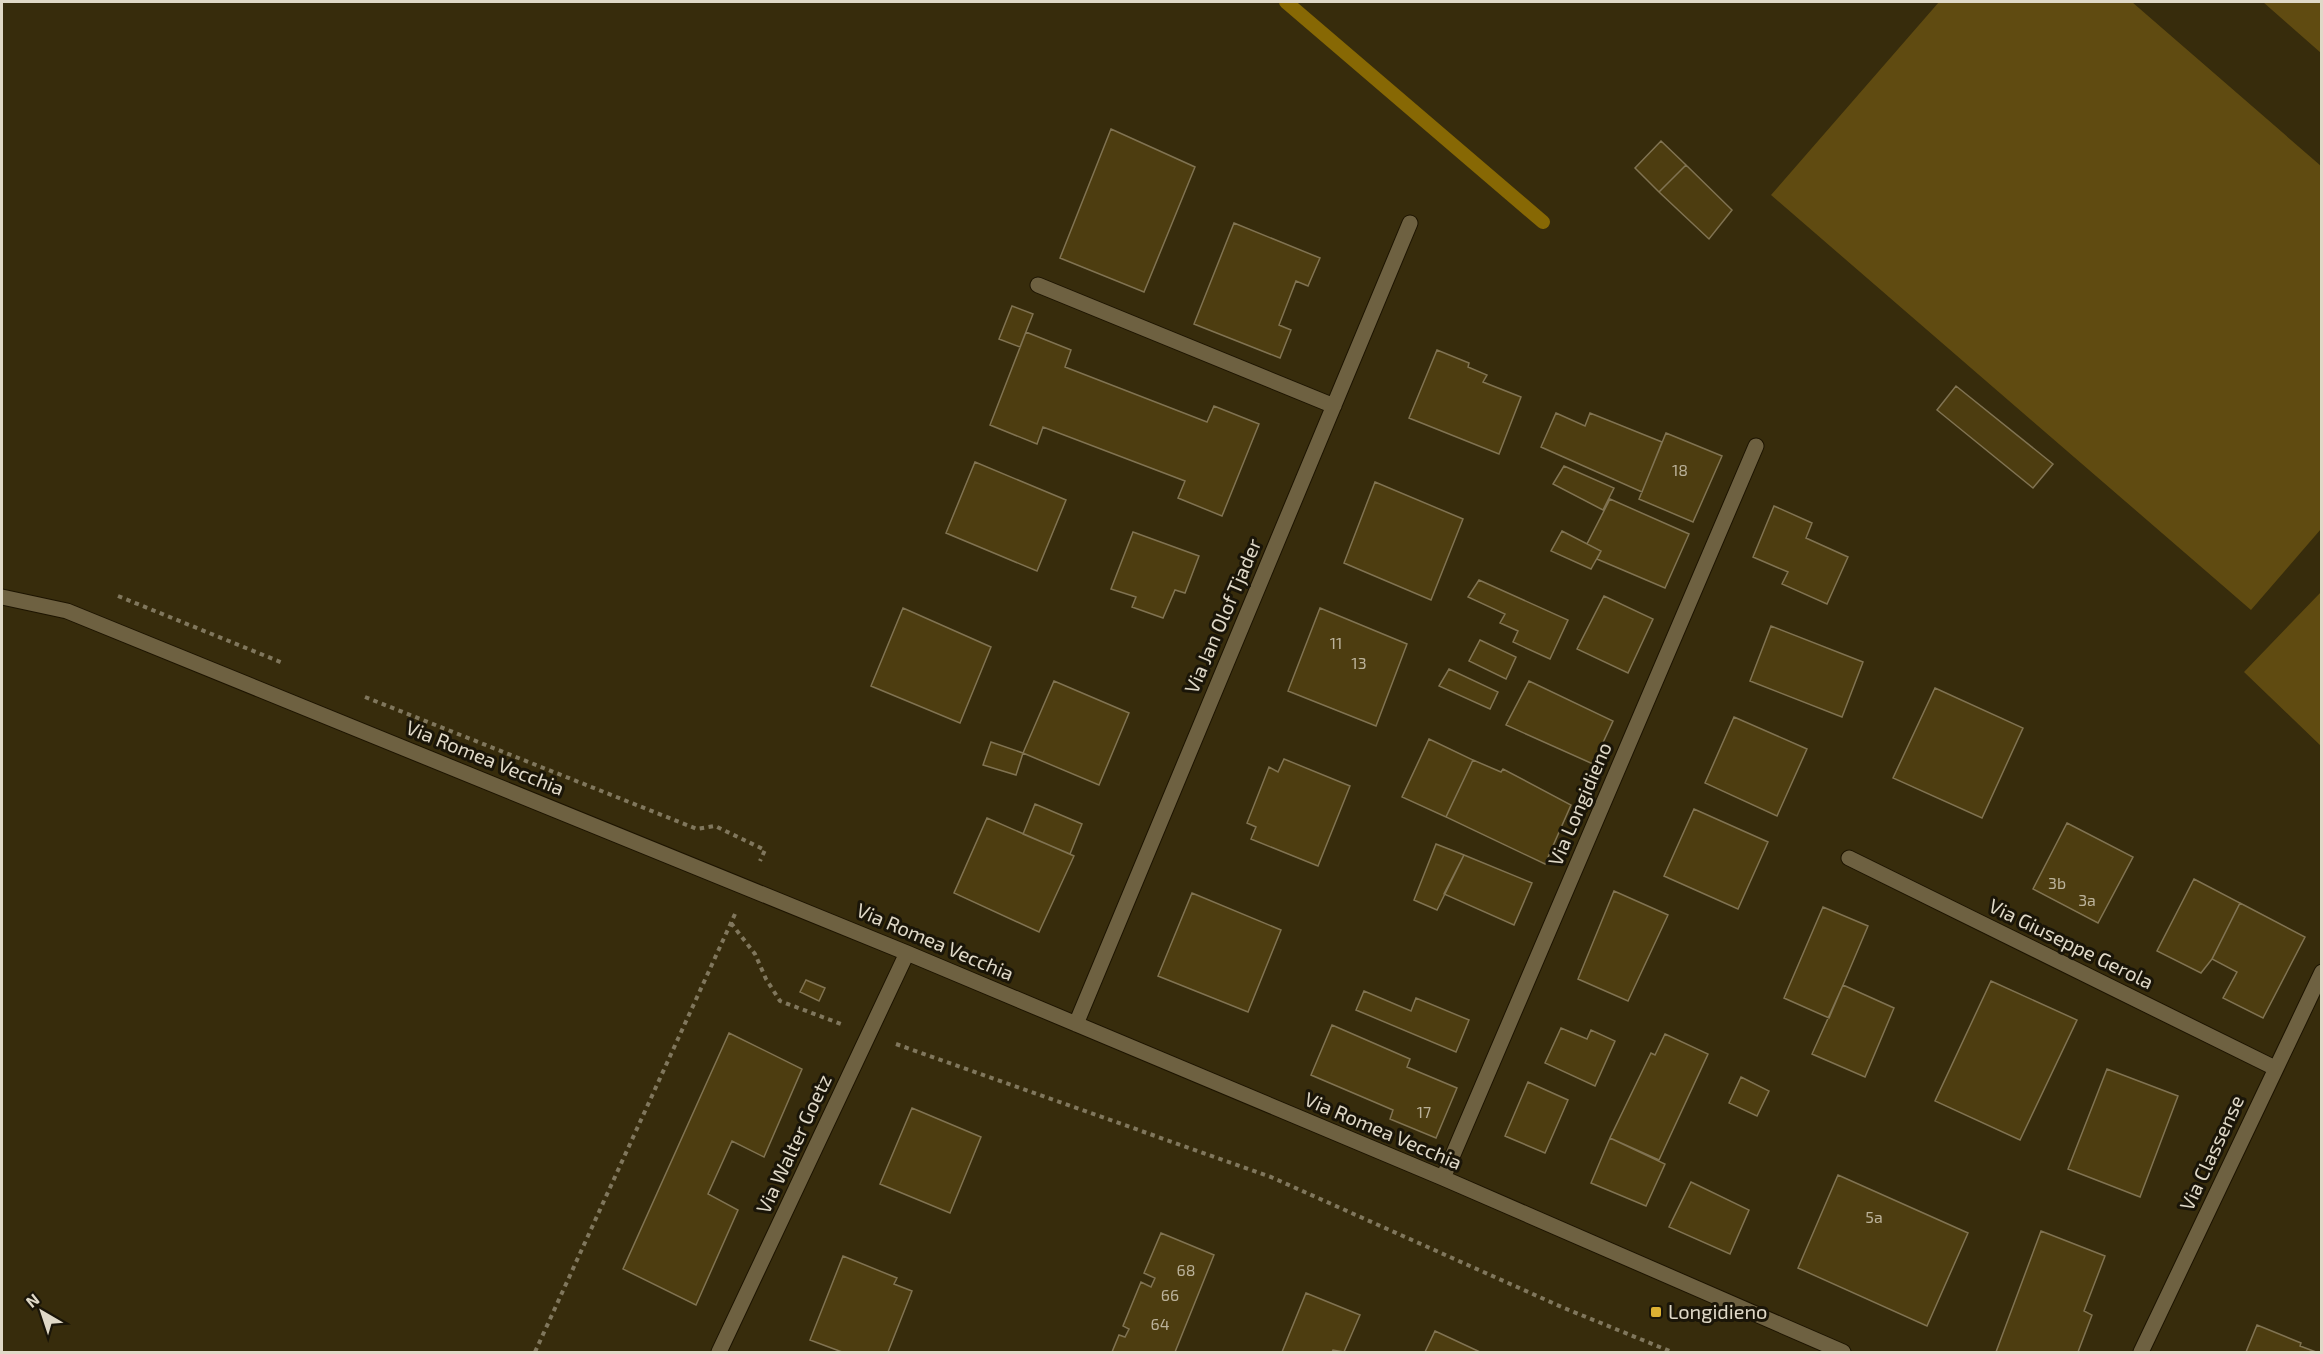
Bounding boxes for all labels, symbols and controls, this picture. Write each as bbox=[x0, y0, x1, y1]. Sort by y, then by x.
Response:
house number: 18 bbox=[1672, 460, 1688, 479]
street label: Via Jan Olof Tjader bbox=[1179, 535, 1266, 697]
house number: 11 bbox=[1330, 633, 1342, 652]
house number: 13 bbox=[1351, 653, 1367, 672]
street label: Via Romea Vecchia bbox=[403, 714, 568, 800]
street label: Via Longidieno bbox=[1542, 738, 1616, 869]
house number: 3b bbox=[2048, 873, 2066, 892]
house number: 3a bbox=[2078, 890, 2096, 909]
street label: Via Giuseppe Gerola bbox=[1985, 893, 2158, 993]
street label: Via Romea Vecchia bbox=[853, 897, 1018, 985]
street label: Via Walter Goetz bbox=[750, 1070, 836, 1217]
street label: Via Romea Vecchia bbox=[1301, 1086, 1466, 1174]
street label: Via Classense bbox=[2174, 1091, 2248, 1214]
house number: 17 bbox=[1417, 1102, 1431, 1121]
house number: 5a bbox=[1865, 1207, 1883, 1226]
house number: 68 bbox=[1177, 1260, 1195, 1279]
north arrow bbox=[12, 1282, 72, 1342]
house number: 66 bbox=[1161, 1285, 1179, 1304]
text: N bbox=[22, 1289, 43, 1311]
place label: Longidieno bbox=[1668, 1299, 1767, 1323]
marker: Longidieno bbox=[1649, 1305, 1663, 1319]
house number: 64 bbox=[1151, 1314, 1170, 1333]

